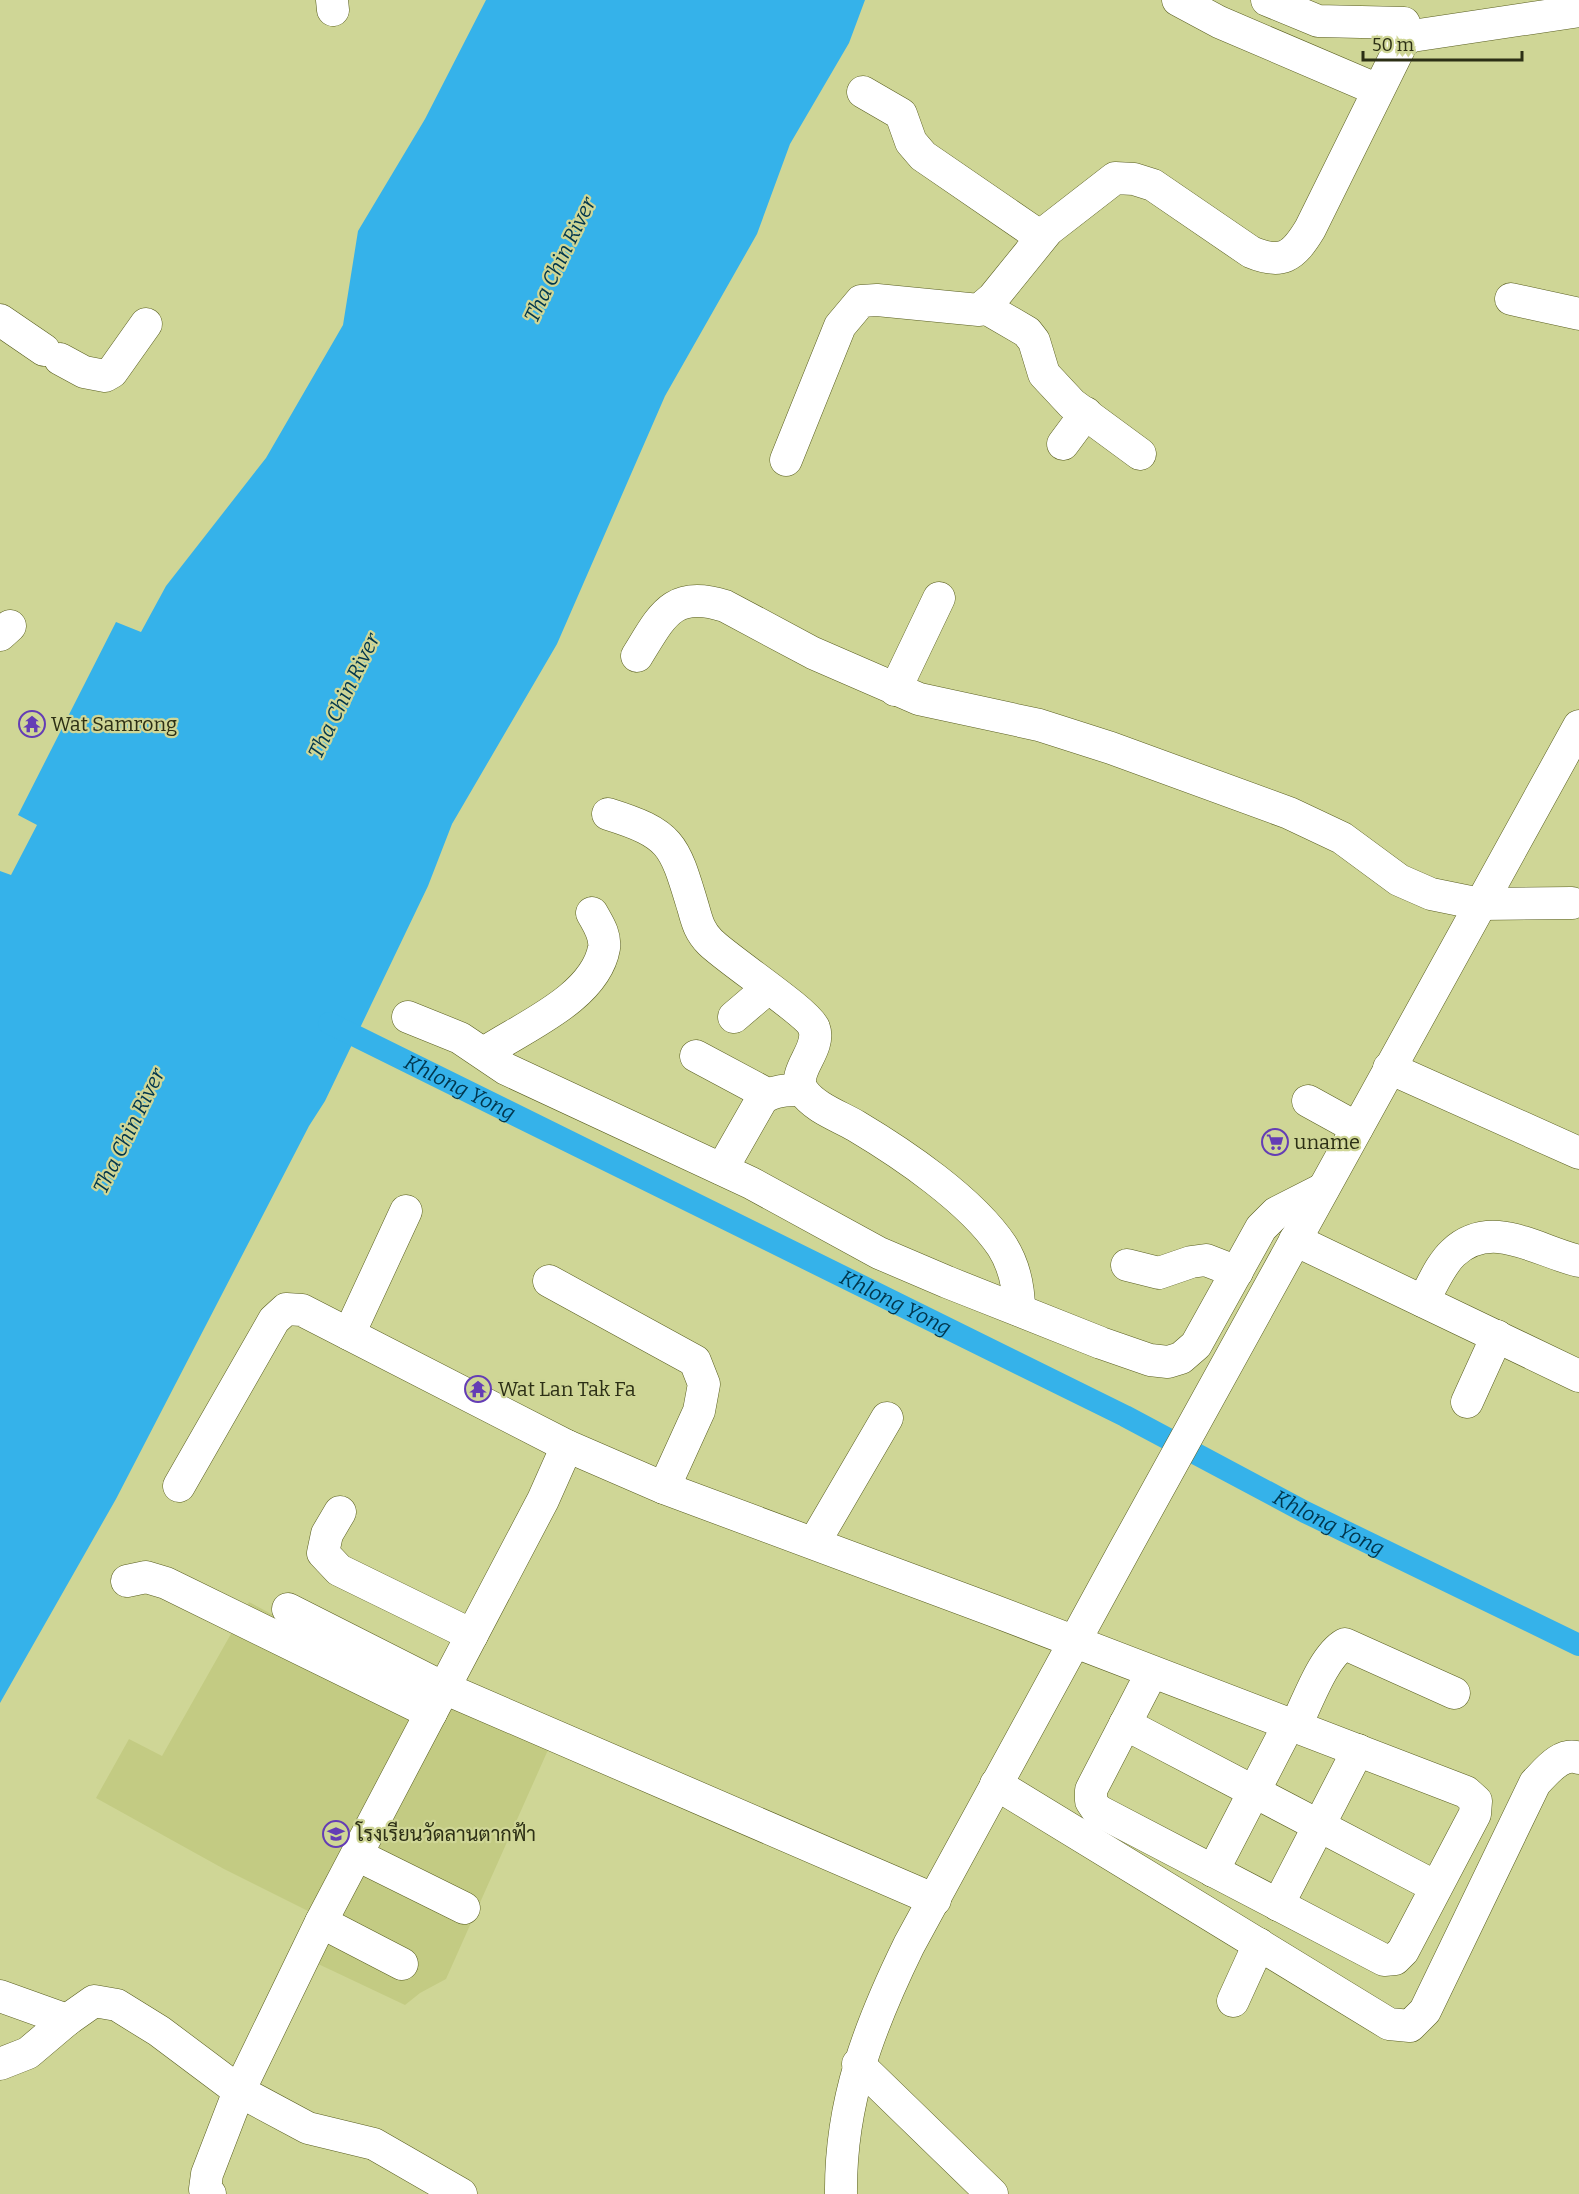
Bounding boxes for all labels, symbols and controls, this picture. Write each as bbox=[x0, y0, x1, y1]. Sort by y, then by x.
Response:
scale bar bbox=[1363, 24, 1522, 62]
text: 50 m bbox=[1372, 34, 1414, 56]
water label: Tha Chin River bbox=[518, 192, 602, 327]
water label: Tha Chin River bbox=[302, 628, 386, 763]
temple icon: Wat Samrong bbox=[17, 709, 47, 739]
place label: Wat Samrong bbox=[51, 712, 177, 736]
water label: Khlong Yong bbox=[400, 1049, 520, 1126]
water label: Tha Chin River bbox=[87, 1063, 171, 1198]
supermarket icon: uname bbox=[1260, 1127, 1290, 1157]
place label: uname bbox=[1294, 1130, 1360, 1154]
water label: Khlong Yong bbox=[836, 1264, 956, 1341]
temple icon: Wat Lan Tak Fa bbox=[463, 1374, 493, 1404]
place label: Wat Lan Tak Fa bbox=[498, 1377, 636, 1401]
water label: Khlong Yong bbox=[1269, 1484, 1389, 1562]
school or university icon: โรงเรียนวัดลานตากฟ้า bbox=[321, 1819, 351, 1849]
place label: โรงเรียนวัดลานตากฟ้า bbox=[355, 1821, 536, 1846]

